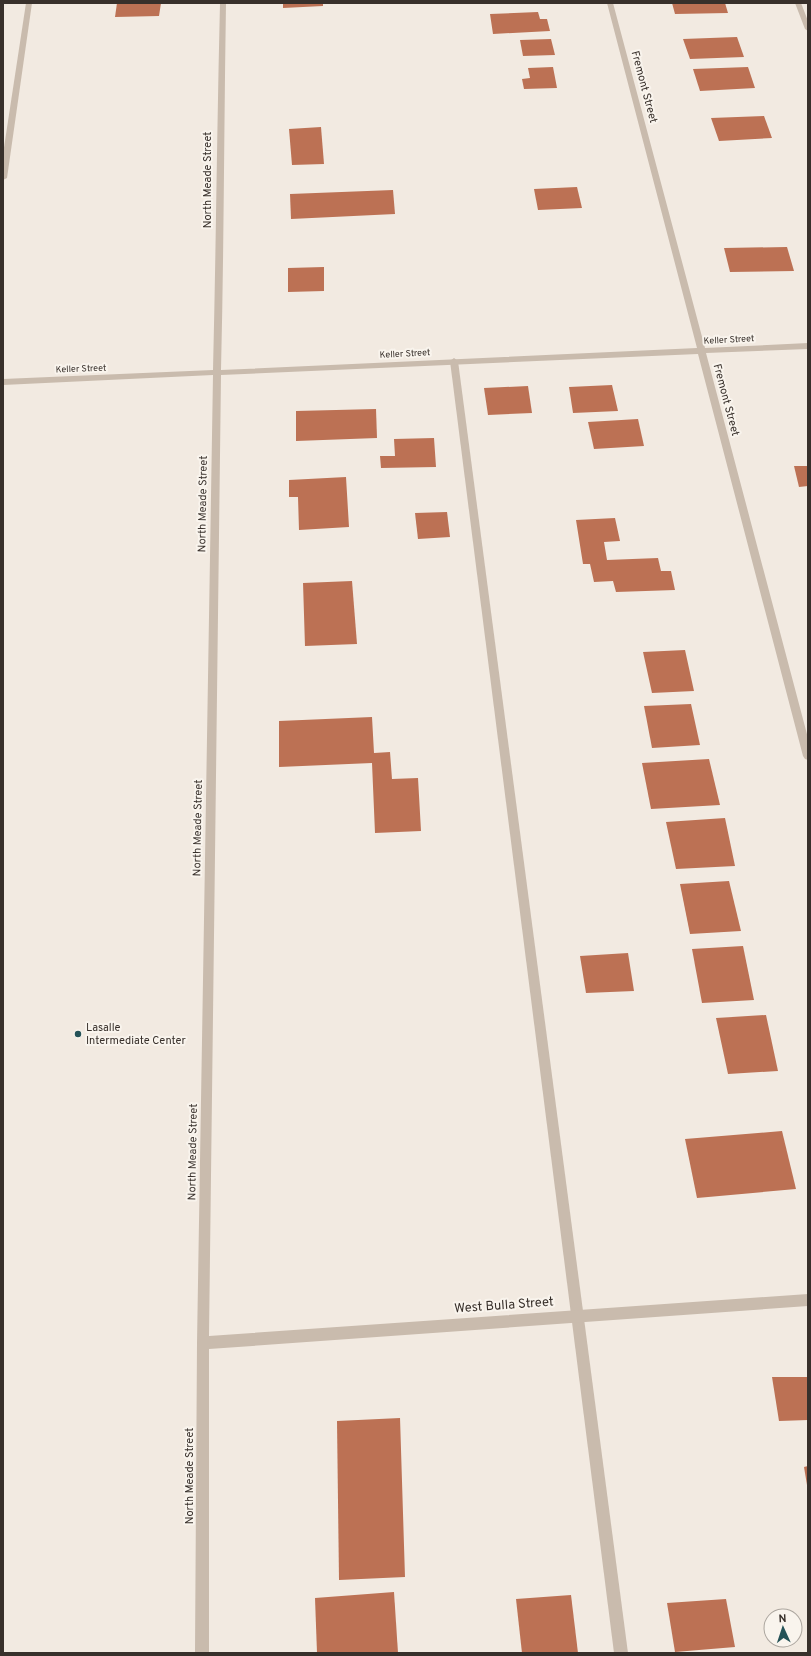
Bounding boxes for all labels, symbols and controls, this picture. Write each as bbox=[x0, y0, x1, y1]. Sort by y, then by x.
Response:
street label: Fremont Street bbox=[628, 49, 660, 125]
street label: North Meade Street bbox=[201, 132, 215, 228]
street label: Keller Street bbox=[703, 333, 755, 347]
street label: Keller Street bbox=[379, 347, 431, 361]
street label: Fremont Street bbox=[710, 362, 742, 438]
street label: Keller Street bbox=[56, 363, 106, 375]
street label: North Meade Street bbox=[195, 456, 211, 552]
street label: North Meade Street bbox=[190, 780, 206, 876]
place label: Lasalle Intermediate Center bbox=[86, 1021, 186, 1048]
marker: Lasalle Intermediate Center bbox=[73, 1029, 83, 1039]
street label: North Meade Street bbox=[185, 1104, 201, 1200]
street label: West Bulla Street bbox=[454, 1295, 554, 1317]
street label: North Meade Street bbox=[183, 1428, 197, 1524]
north arrow bbox=[763, 1608, 803, 1648]
text: N bbox=[778, 1612, 787, 1626]

